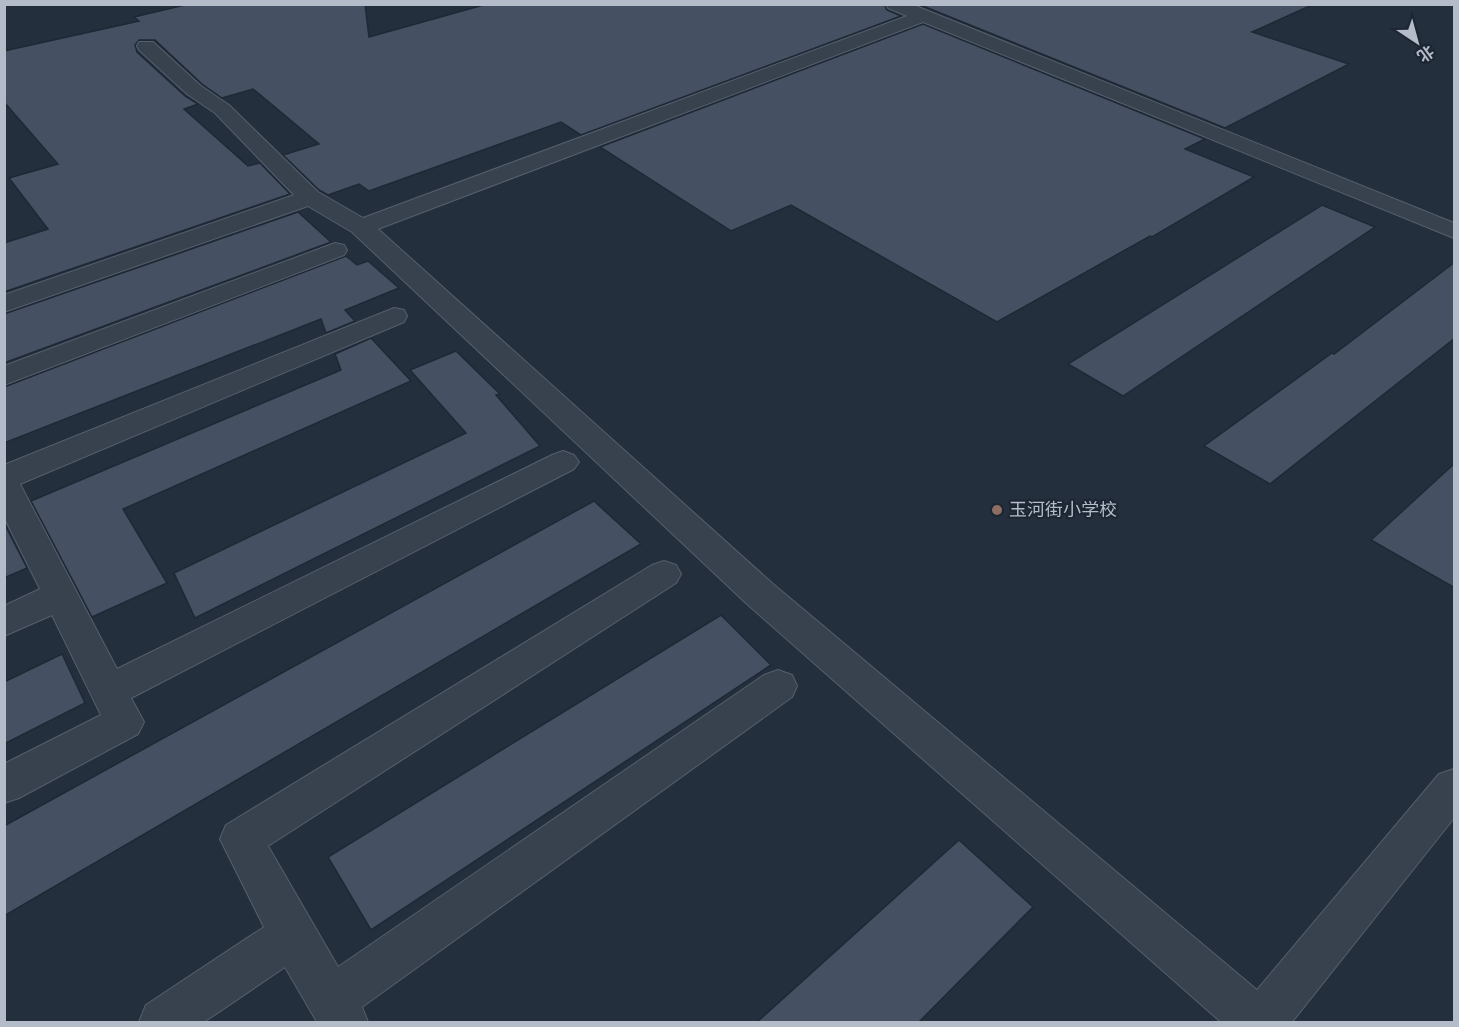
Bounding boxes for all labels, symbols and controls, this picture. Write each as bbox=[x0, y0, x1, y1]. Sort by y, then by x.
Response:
north arrow bbox=[1387, 12, 1447, 72]
text: 北 bbox=[1413, 41, 1438, 66]
place label: 玉河街小学校 bbox=[1009, 499, 1117, 521]
marker: 玉河街小学校 bbox=[990, 503, 1004, 517]

